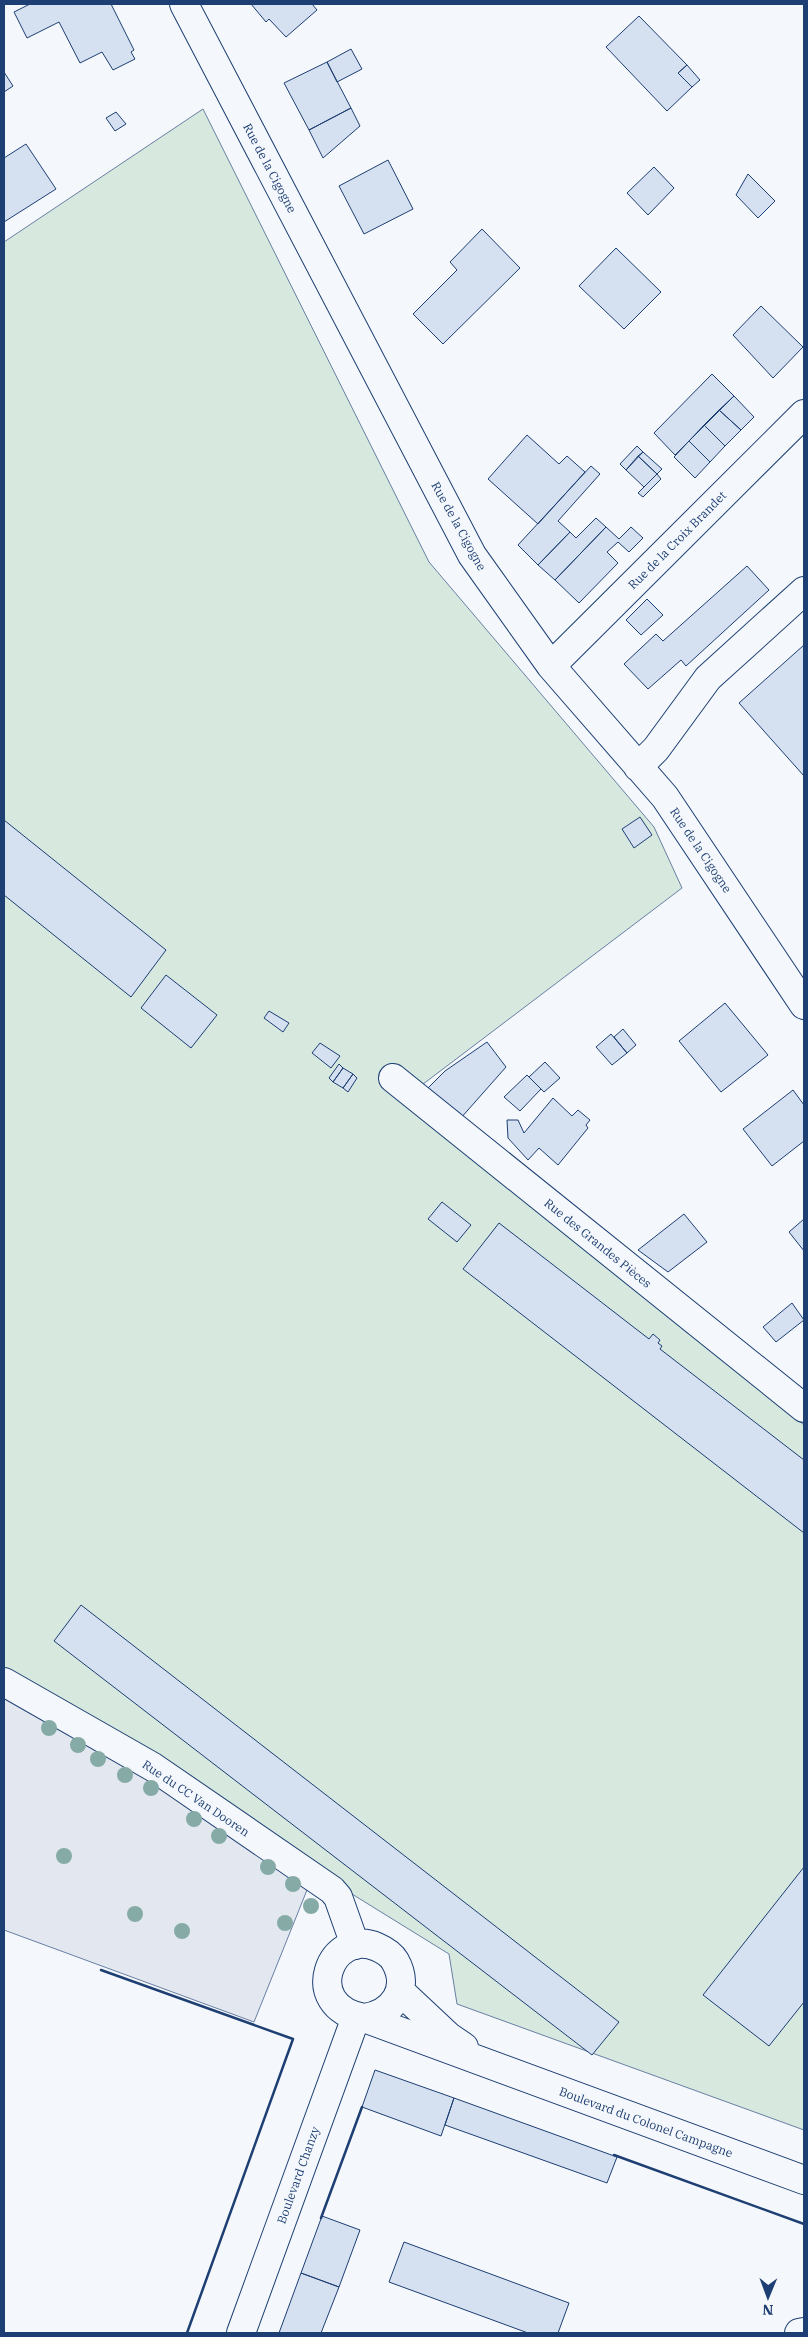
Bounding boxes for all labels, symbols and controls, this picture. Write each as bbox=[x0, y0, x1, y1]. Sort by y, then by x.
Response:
street label: Rue de la Cigogne bbox=[240, 121, 300, 215]
street label: Rue de la Cigogne bbox=[428, 479, 490, 573]
street label: Rue de la Croix Brandet bbox=[625, 488, 729, 592]
street label: Rue de la Cigogne bbox=[667, 805, 735, 895]
street label: Rue des Grandes Pièces bbox=[541, 1195, 655, 1291]
street label: Rue du CC Van Dooren bbox=[140, 1757, 253, 1840]
street label: Boulevard du Colonel Campagne bbox=[557, 2084, 735, 2160]
street label: Boulevard Chanzy bbox=[273, 2124, 323, 2226]
north arrow bbox=[743, 2272, 793, 2322]
text: N bbox=[762, 2301, 773, 2319]

